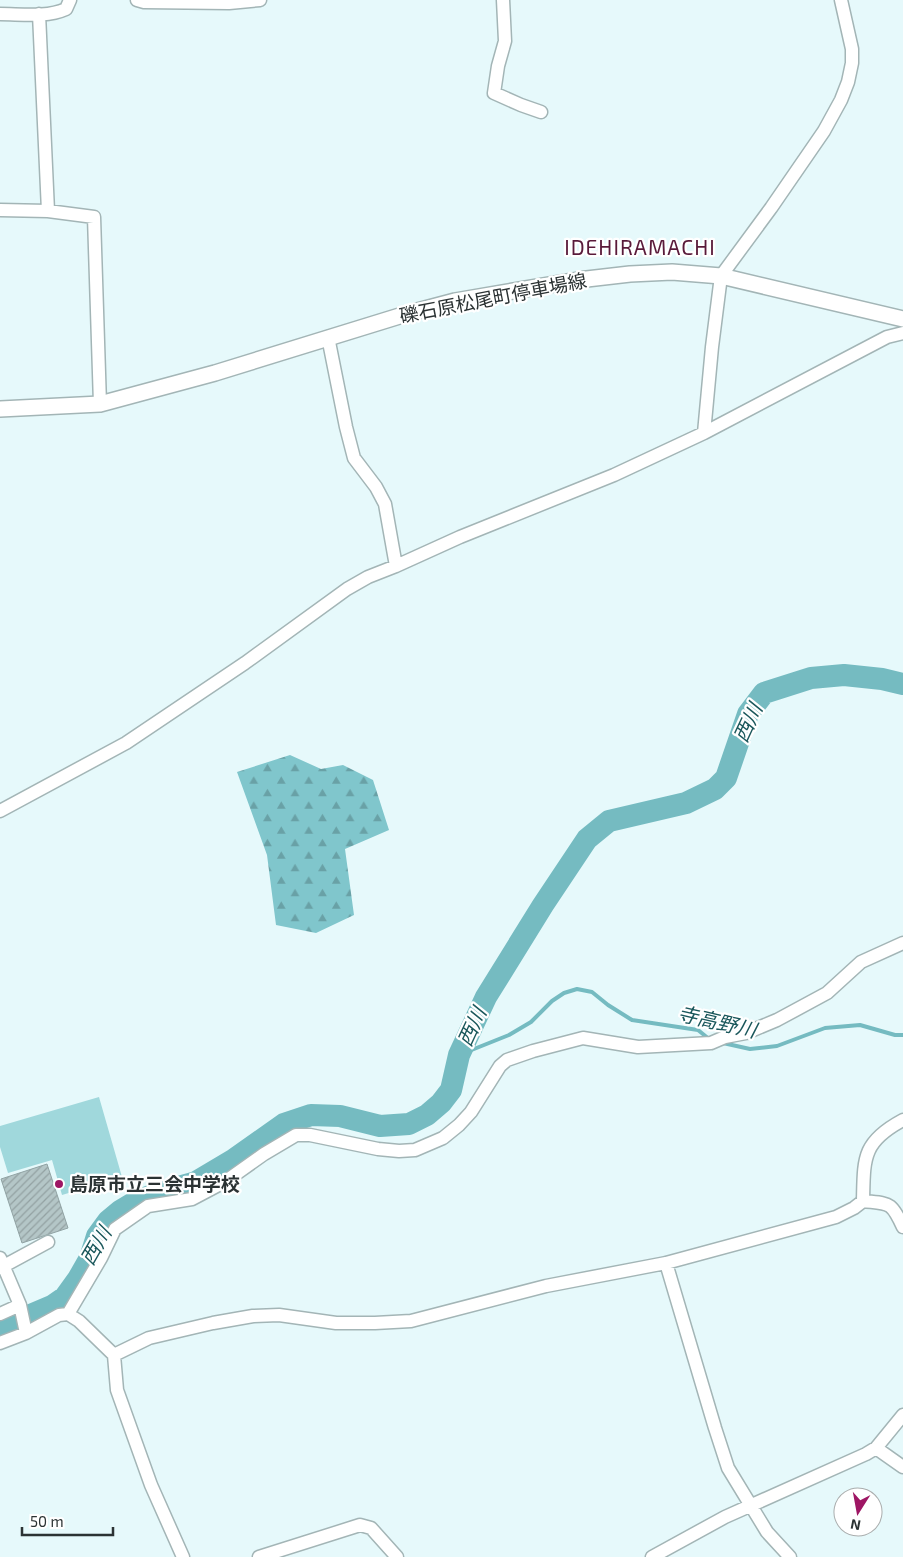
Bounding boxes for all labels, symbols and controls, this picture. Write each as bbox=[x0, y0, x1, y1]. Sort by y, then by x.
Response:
district label: IDEHIRAMACHI bbox=[564, 234, 716, 259]
street label: 礫石原松尾町停車場線 bbox=[397, 268, 588, 327]
water label: 西川 bbox=[728, 698, 767, 746]
water label: 寺高野川 bbox=[676, 1000, 761, 1042]
water label: 西川 bbox=[452, 1002, 491, 1050]
place label: 島原市立三会中学校 bbox=[69, 1172, 240, 1195]
marker: 島原市立三会中学校 bbox=[53, 1178, 65, 1190]
water label: 西川 bbox=[75, 1220, 117, 1269]
north arrow bbox=[833, 1487, 883, 1537]
scale bar bbox=[22, 1504, 114, 1536]
text: 50 m bbox=[30, 1512, 64, 1530]
text: N bbox=[849, 1516, 862, 1535]

